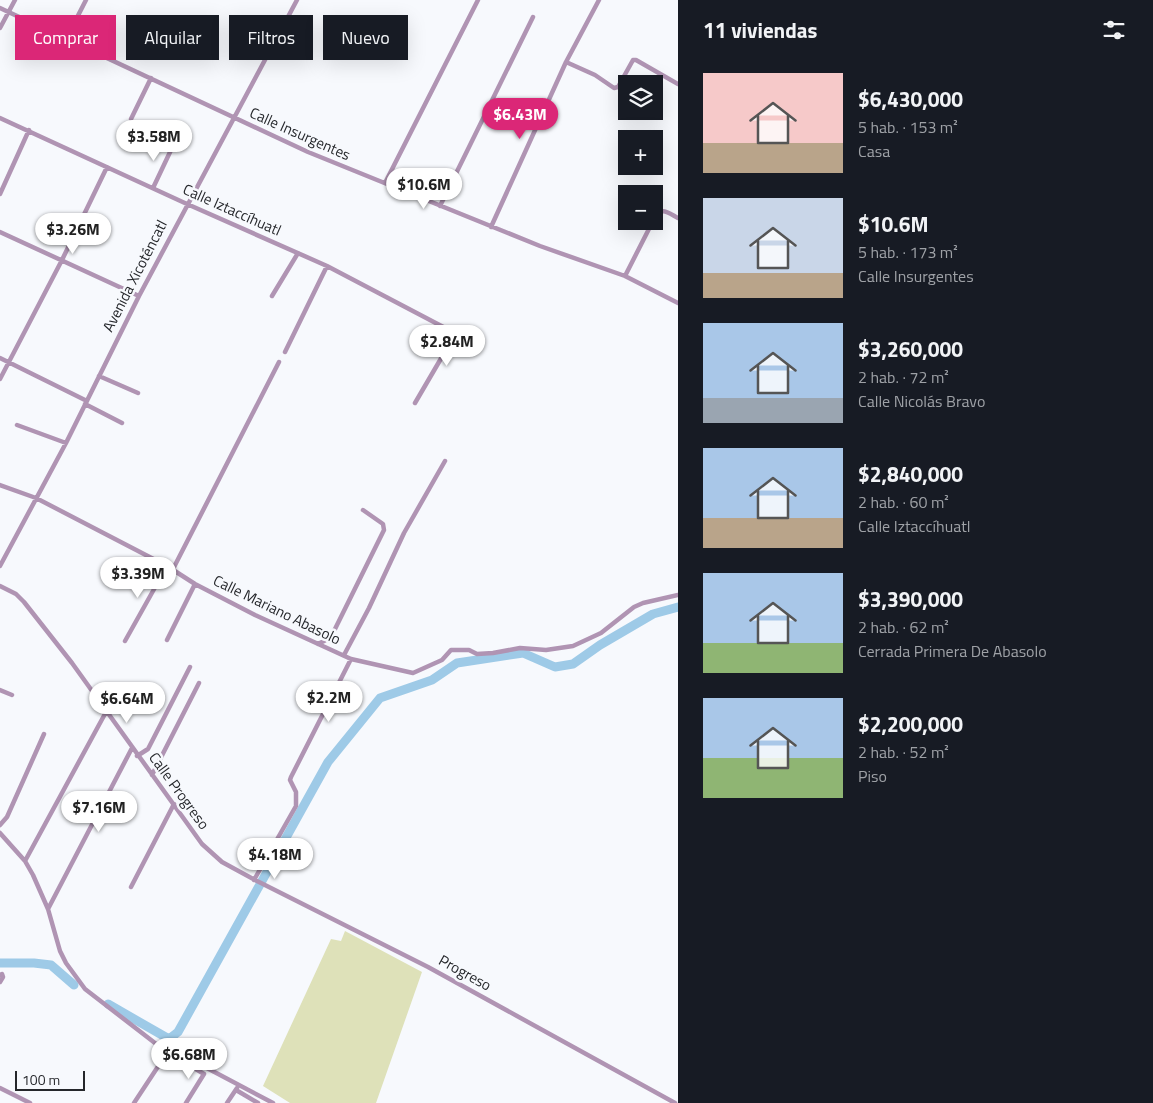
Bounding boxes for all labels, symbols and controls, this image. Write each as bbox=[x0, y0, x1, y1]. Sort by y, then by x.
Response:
text: 11 viviendas bbox=[703, 14, 817, 46]
chip: Comprar bbox=[15, 15, 116, 60]
chip: Alquilar bbox=[126, 15, 219, 60]
chip: Filtros bbox=[229, 15, 313, 60]
chip: Nuevo bbox=[323, 15, 408, 60]
icon: filters bbox=[1100, 16, 1128, 44]
map controls bbox=[618, 75, 663, 230]
button: layers bbox=[618, 75, 663, 120]
text: $6,430,000 bbox=[858, 83, 963, 115]
icon: home bbox=[743, 93, 803, 153]
pin: $6.43M bbox=[479, 98, 561, 140]
street label: Calle Insurgentes bbox=[246, 101, 354, 166]
text: $6.43M bbox=[493, 102, 547, 126]
text: 5 hab. · 153 m² bbox=[858, 115, 958, 139]
pin: $3.58M bbox=[113, 120, 195, 162]
text: $3.58M bbox=[127, 124, 181, 148]
button: + bbox=[618, 130, 663, 175]
text: Casa bbox=[858, 139, 890, 163]
pin: $10.6M bbox=[383, 168, 465, 210]
text: $10.6M bbox=[397, 172, 451, 196]
street label: Calle Iztaccíhuatl bbox=[179, 178, 285, 241]
button: − bbox=[618, 185, 663, 230]
text: $10.6M bbox=[858, 208, 928, 240]
pin: $3.26M bbox=[32, 212, 114, 255]
street label: Avenida Xicoténcatl bbox=[96, 216, 173, 336]
text: $3.26M bbox=[46, 217, 100, 241]
icon: home bbox=[743, 218, 803, 278]
text: 5 hab. · 173 m² bbox=[858, 240, 958, 264]
text: Calle Insurgentes bbox=[858, 264, 974, 288]
pin: $2.84M bbox=[406, 324, 488, 367]
text: $2.84M bbox=[420, 329, 474, 353]
text: $3,260,000 bbox=[858, 333, 963, 365]
icon: home bbox=[743, 343, 803, 403]
text: 2 hab. · 72 m² bbox=[858, 365, 949, 389]
text: Calle Nicolás Bravo bbox=[858, 389, 985, 413]
text: $2,840,000 bbox=[858, 458, 963, 490]
icon: home bbox=[743, 468, 803, 528]
text: 2 hab. · 60 m² bbox=[858, 490, 949, 514]
text: Calle Iztaccíhuatl bbox=[858, 514, 971, 538]
pin: $3.39M bbox=[97, 556, 179, 599]
text: $3.39M bbox=[111, 561, 165, 585]
street label: Calle Mariano Abasolo bbox=[209, 569, 345, 650]
text: $3,390,000 bbox=[858, 583, 963, 615]
icon: home bbox=[743, 593, 803, 653]
text: 2 hab. · 62 m² bbox=[858, 615, 949, 639]
text: Cerrada Primera De Abasolo bbox=[858, 639, 1047, 663]
pin: $2.2M bbox=[294, 680, 364, 723]
pin: $6.64M bbox=[86, 682, 168, 724]
text: $2.2M bbox=[307, 685, 351, 709]
text: $6.64M bbox=[100, 686, 154, 710]
text: $2,200,000 bbox=[858, 708, 963, 740]
icon: home bbox=[743, 718, 803, 778]
text: 2 hab. · 52 m² bbox=[858, 740, 949, 764]
street label: Calle Progreso bbox=[143, 747, 215, 834]
text: Piso bbox=[858, 764, 887, 788]
pin: $7.16M bbox=[58, 790, 140, 833]
text: $7.16M bbox=[72, 795, 126, 819]
pin: $4.18M bbox=[234, 838, 316, 880]
text: $4.18M bbox=[248, 842, 302, 866]
street label: Progreso bbox=[435, 949, 496, 996]
pin: $6.68M bbox=[148, 1038, 230, 1080]
text: $6.68M bbox=[162, 1042, 216, 1066]
scale bar bbox=[15, 1068, 85, 1091]
text: 100 m bbox=[22, 1069, 60, 1090]

